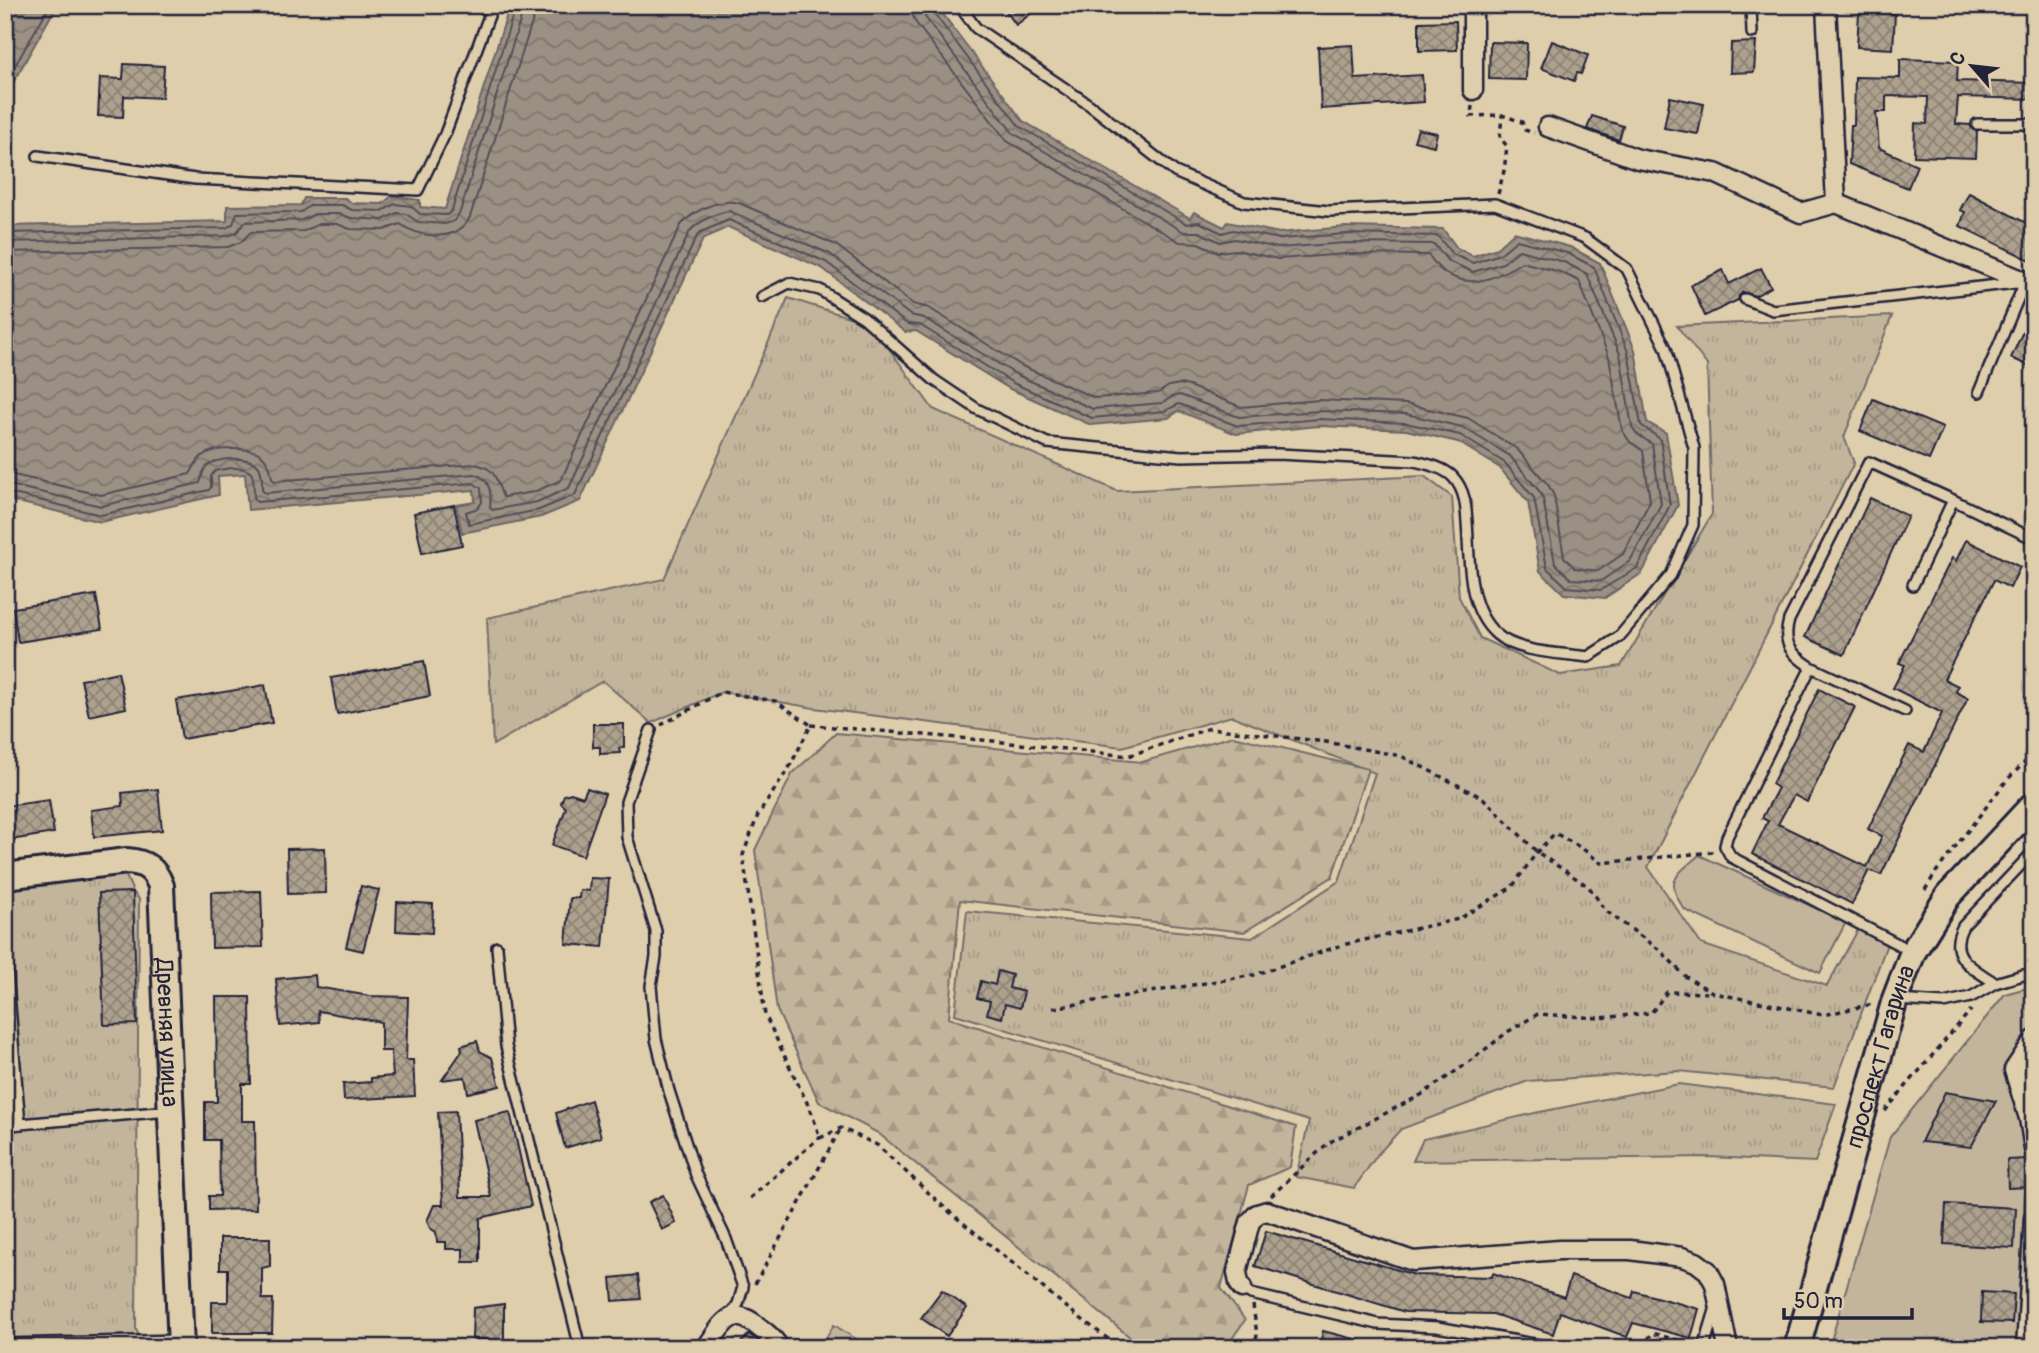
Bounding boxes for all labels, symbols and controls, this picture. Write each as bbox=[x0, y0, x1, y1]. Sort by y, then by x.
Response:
north arrow bbox=[1938, 32, 2008, 102]
text: С bbox=[1945, 47, 1971, 69]
street label: Древняя улица bbox=[149, 957, 185, 1108]
street label: проспект Гагарина bbox=[1840, 961, 1922, 1152]
scale bar bbox=[1784, 1276, 1911, 1320]
text: 50 m bbox=[1794, 1288, 1843, 1315]

